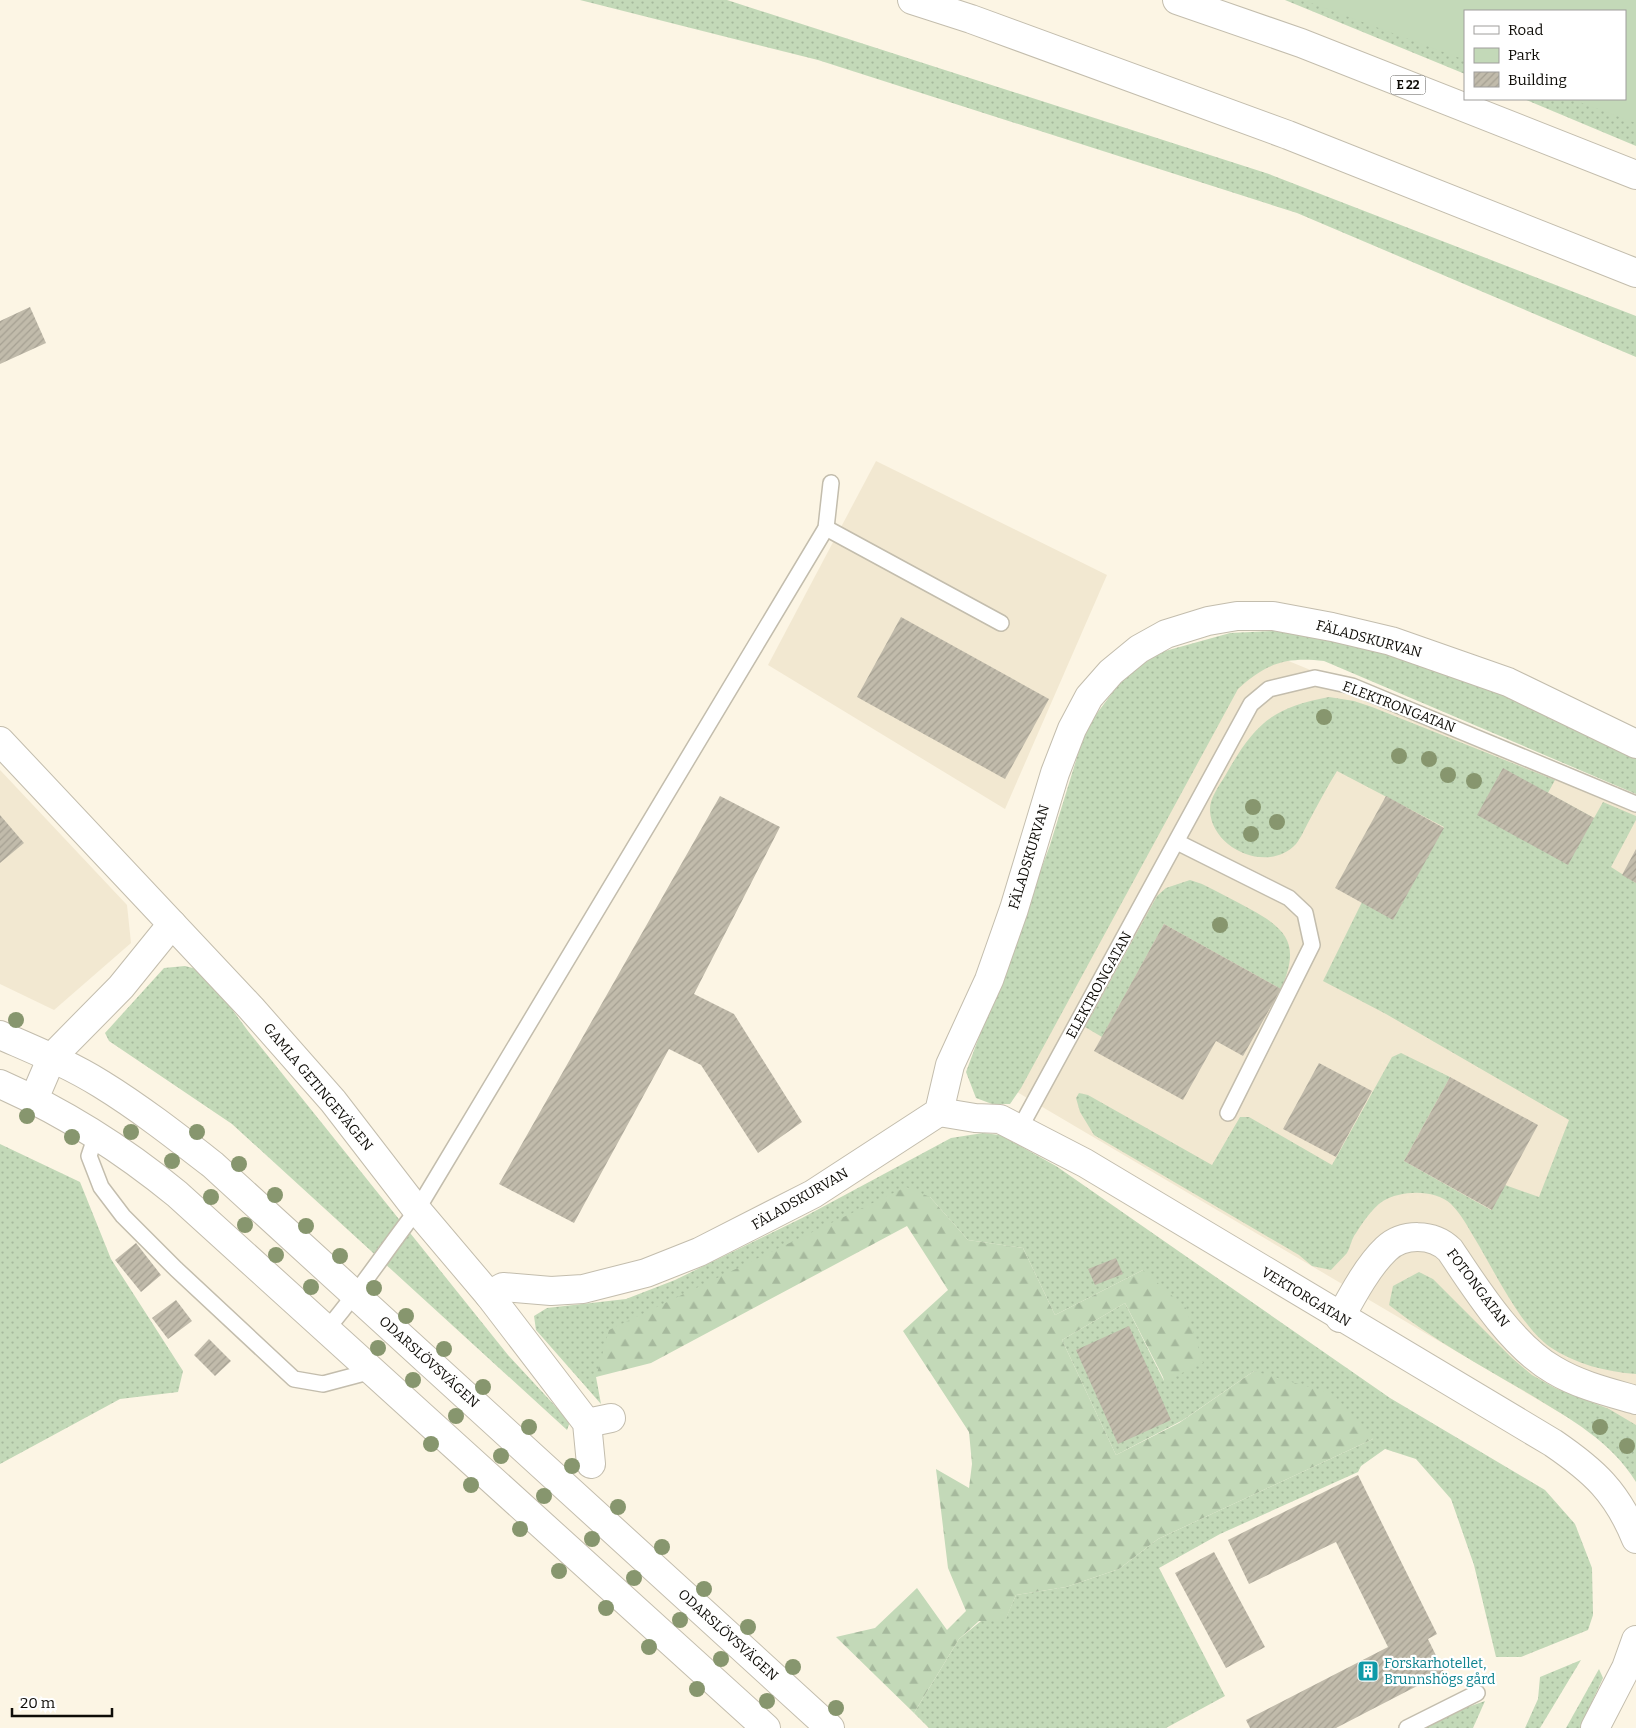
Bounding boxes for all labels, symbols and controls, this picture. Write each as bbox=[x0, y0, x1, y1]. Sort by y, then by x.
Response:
legend bbox=[1464, 10, 1626, 100]
text: Road bbox=[1508, 21, 1543, 39]
text: Park bbox=[1508, 46, 1540, 64]
text: Building bbox=[1508, 71, 1567, 89]
road number: E 22 bbox=[1390, 76, 1426, 94]
street label: FÄLADSKURVAN bbox=[1314, 617, 1424, 661]
street label: ELEKTRONGATAN bbox=[1340, 678, 1458, 736]
street label: FÄLADSKURVAN bbox=[1005, 803, 1053, 911]
street label: ELEKTRONGATAN bbox=[1063, 929, 1135, 1041]
street label: GAMLA GETINGEVÄGEN bbox=[260, 1020, 376, 1154]
street label: FÄLADSKURVAN bbox=[749, 1164, 851, 1234]
street label: FOTONGATAN bbox=[1443, 1246, 1513, 1330]
street label: VEKTORGATAN bbox=[1258, 1264, 1354, 1330]
street label: ODARSLÖVSVÄGEN bbox=[375, 1313, 483, 1411]
street label: ODARSLÖVSVÄGEN bbox=[674, 1586, 782, 1684]
place label: Forskarhotellet, Brunnshögs gård bbox=[1384, 1655, 1495, 1688]
building icon: Forskarhotellet, Brunnshögs gård bbox=[1356, 1659, 1380, 1683]
scale bar bbox=[12, 1686, 112, 1718]
text: 20 m bbox=[20, 1694, 56, 1712]

